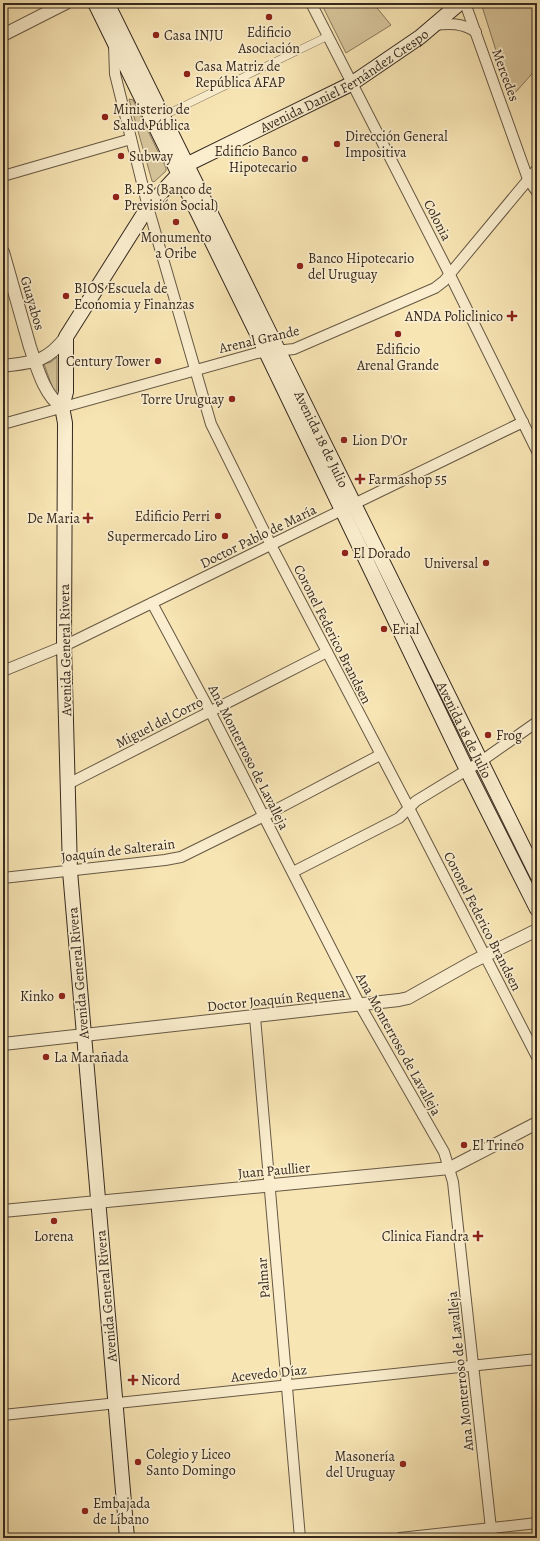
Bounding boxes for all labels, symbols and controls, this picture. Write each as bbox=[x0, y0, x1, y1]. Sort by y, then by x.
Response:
marker: Edificio Asociación bbox=[264, 12, 274, 22]
place label: Edificio Asociación bbox=[237, 23, 300, 58]
street label: Avenida Daniel Fernández Crespo bbox=[256, 25, 433, 138]
place label: Casa INJU bbox=[164, 26, 224, 45]
marker: Casa INJU bbox=[151, 30, 161, 40]
street label: Mercedes bbox=[487, 46, 524, 104]
place label: Casa Matriz de República AFAP bbox=[195, 57, 285, 92]
marker: Casa Matriz de República AFAP bbox=[182, 69, 192, 79]
place label: Ministerio de Salud Pública bbox=[113, 100, 191, 135]
marker: Ministerio de Salud Pública bbox=[100, 112, 110, 122]
place label: Dirección General Impositiva bbox=[345, 127, 448, 162]
marker: Dirección General Impositiva bbox=[332, 139, 342, 149]
place label: Edificio Banco Hipotecario bbox=[215, 142, 297, 177]
place label: Subway bbox=[129, 147, 174, 166]
marker: Subway bbox=[116, 151, 126, 161]
marker: Edificio Banco Hipotecario bbox=[300, 154, 310, 164]
place label: B.P.S (Banco de Previsión Social) bbox=[124, 180, 218, 215]
marker: B.P.S (Banco de Previsión Social) bbox=[111, 192, 121, 202]
street label: Colonia bbox=[419, 196, 456, 245]
marker: Monumento a Oribe bbox=[171, 217, 181, 227]
place label: Monumento a Oribe bbox=[141, 228, 212, 263]
place label: Banco Hipotecario del Uruguay bbox=[308, 249, 414, 284]
marker: Banco Hipotecario del Uruguay bbox=[295, 261, 305, 271]
street label: Guayabos bbox=[16, 274, 49, 332]
place label: BIOS Escuela de Economia y Finanzas bbox=[74, 279, 194, 314]
marker: BIOS Escuela de Economia y Finanzas bbox=[61, 291, 71, 301]
place label: ANDA Policlinico bbox=[404, 307, 503, 326]
marker: ANDA Policlinico bbox=[506, 310, 518, 322]
street label: Arenal Grande bbox=[216, 321, 301, 358]
marker: Edificio Arenal Grande bbox=[393, 329, 403, 339]
place label: Edificio Arenal Grande bbox=[356, 340, 439, 375]
place label: Century Tower bbox=[66, 352, 151, 371]
marker: Century Tower bbox=[153, 356, 163, 366]
street label: Avenida 18 de Julio bbox=[289, 387, 353, 491]
place label: Torre Uruguay bbox=[141, 390, 225, 409]
marker: Torre Uruguay bbox=[227, 394, 237, 404]
place label: Lion D'Or bbox=[352, 431, 408, 450]
marker: Lion D'Or bbox=[339, 435, 349, 445]
place label: Farmashop 55 bbox=[368, 470, 447, 489]
marker: Farmashop 55 bbox=[355, 474, 365, 484]
street label: Doctor Pablo de María bbox=[197, 500, 320, 573]
place label: Edificio Perri bbox=[135, 507, 210, 526]
place label: De Maria bbox=[27, 509, 80, 528]
marker: Edificio Perri bbox=[213, 511, 223, 521]
marker: De Maria bbox=[83, 513, 93, 523]
place label: Supermercado Liro bbox=[107, 527, 217, 546]
marker: Supermercado Liro bbox=[220, 531, 230, 541]
place label: El Dorado bbox=[353, 544, 411, 563]
marker: El Dorado bbox=[340, 548, 350, 558]
place label: Universal bbox=[424, 554, 479, 573]
marker: Universal bbox=[481, 558, 491, 568]
street label: Coronel Federico Brandsen bbox=[289, 561, 376, 707]
street label: Avenida General Rivera bbox=[55, 583, 76, 717]
place label: Erial bbox=[392, 620, 420, 639]
marker: Erial bbox=[379, 624, 389, 634]
street label: Avenida 18 de Julio bbox=[432, 678, 496, 782]
street label: Ana Monterroso de Lavalleja bbox=[203, 681, 294, 833]
street label: Miguel del Corro bbox=[112, 692, 206, 753]
place label: Frog bbox=[496, 726, 522, 745]
marker: Frog bbox=[483, 730, 493, 740]
street label: Joaquín de Salterain bbox=[60, 834, 176, 867]
street label: Coronel Federico Brandsen bbox=[439, 848, 526, 994]
street label: Avenida General Rivera bbox=[63, 906, 94, 1041]
street label: Ana Monterroso de Lavalleja bbox=[351, 969, 446, 1119]
street label: Doctor Joaquín Requena bbox=[206, 983, 347, 1016]
place label: Kinko bbox=[20, 987, 54, 1006]
marker: Kinko bbox=[57, 991, 67, 1001]
place label: La Marañada bbox=[54, 1048, 129, 1067]
marker: La Marañada bbox=[41, 1052, 51, 1062]
place label: El Trineo bbox=[472, 1136, 524, 1155]
marker: El Trineo bbox=[459, 1140, 469, 1150]
street label: Juan Paullier bbox=[237, 1158, 312, 1183]
marker: Lorena bbox=[49, 1216, 59, 1226]
place label: Lorena bbox=[34, 1227, 74, 1246]
place label: Clinica Fiandra bbox=[382, 1227, 469, 1246]
street label: Avenida General Rivera bbox=[91, 1229, 122, 1364]
marker: Clinica Fiandra bbox=[472, 1230, 484, 1242]
street label: Palmar bbox=[252, 1256, 275, 1299]
street label: Ana Monterroso de Lavalleja bbox=[443, 1290, 478, 1453]
street label: Acevedo Díaz bbox=[229, 1360, 308, 1387]
place label: Nicord bbox=[141, 1371, 181, 1390]
marker: Nicord bbox=[128, 1375, 138, 1385]
place label: Colegio y Liceo Santo Domingo bbox=[146, 1445, 236, 1480]
place label: Masonería del Uruguay bbox=[326, 1447, 396, 1482]
marker: Colegio y Liceo Santo Domingo bbox=[133, 1457, 143, 1467]
marker: Masonería del Uruguay bbox=[398, 1459, 408, 1469]
place label: Embajada de Líbano bbox=[93, 1494, 151, 1529]
marker: Embajada de Líbano bbox=[80, 1506, 90, 1516]

